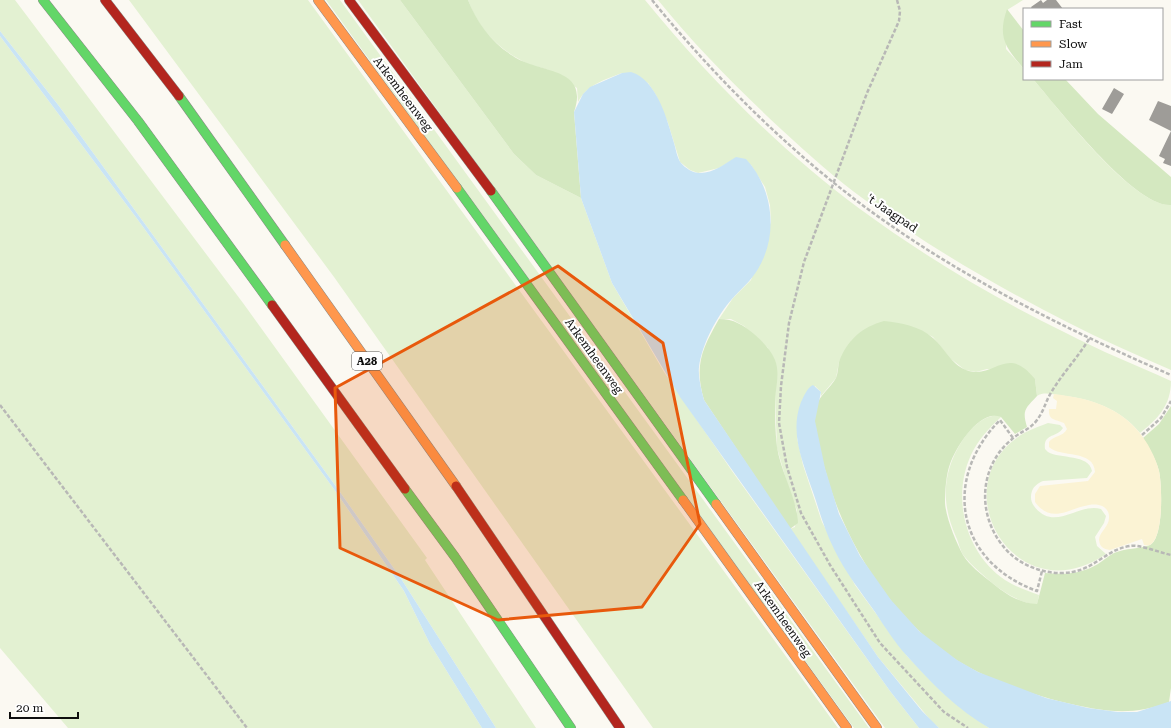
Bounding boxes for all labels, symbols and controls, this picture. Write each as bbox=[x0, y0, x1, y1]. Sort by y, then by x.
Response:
legend bbox=[1023, 8, 1163, 80]
text: Fast bbox=[1059, 17, 1083, 31]
text: Slow bbox=[1059, 37, 1087, 51]
street label: Arkemheenweg bbox=[370, 54, 436, 134]
text: Jam bbox=[1059, 57, 1083, 71]
street label: 't Jaagpad bbox=[864, 191, 920, 235]
street label: Arkemheenweg bbox=[562, 316, 626, 396]
road number: A28 bbox=[352, 352, 382, 370]
street label: Arkemheenweg bbox=[752, 578, 815, 660]
scale bar bbox=[10, 694, 78, 720]
text: 20 m bbox=[16, 701, 43, 715]

